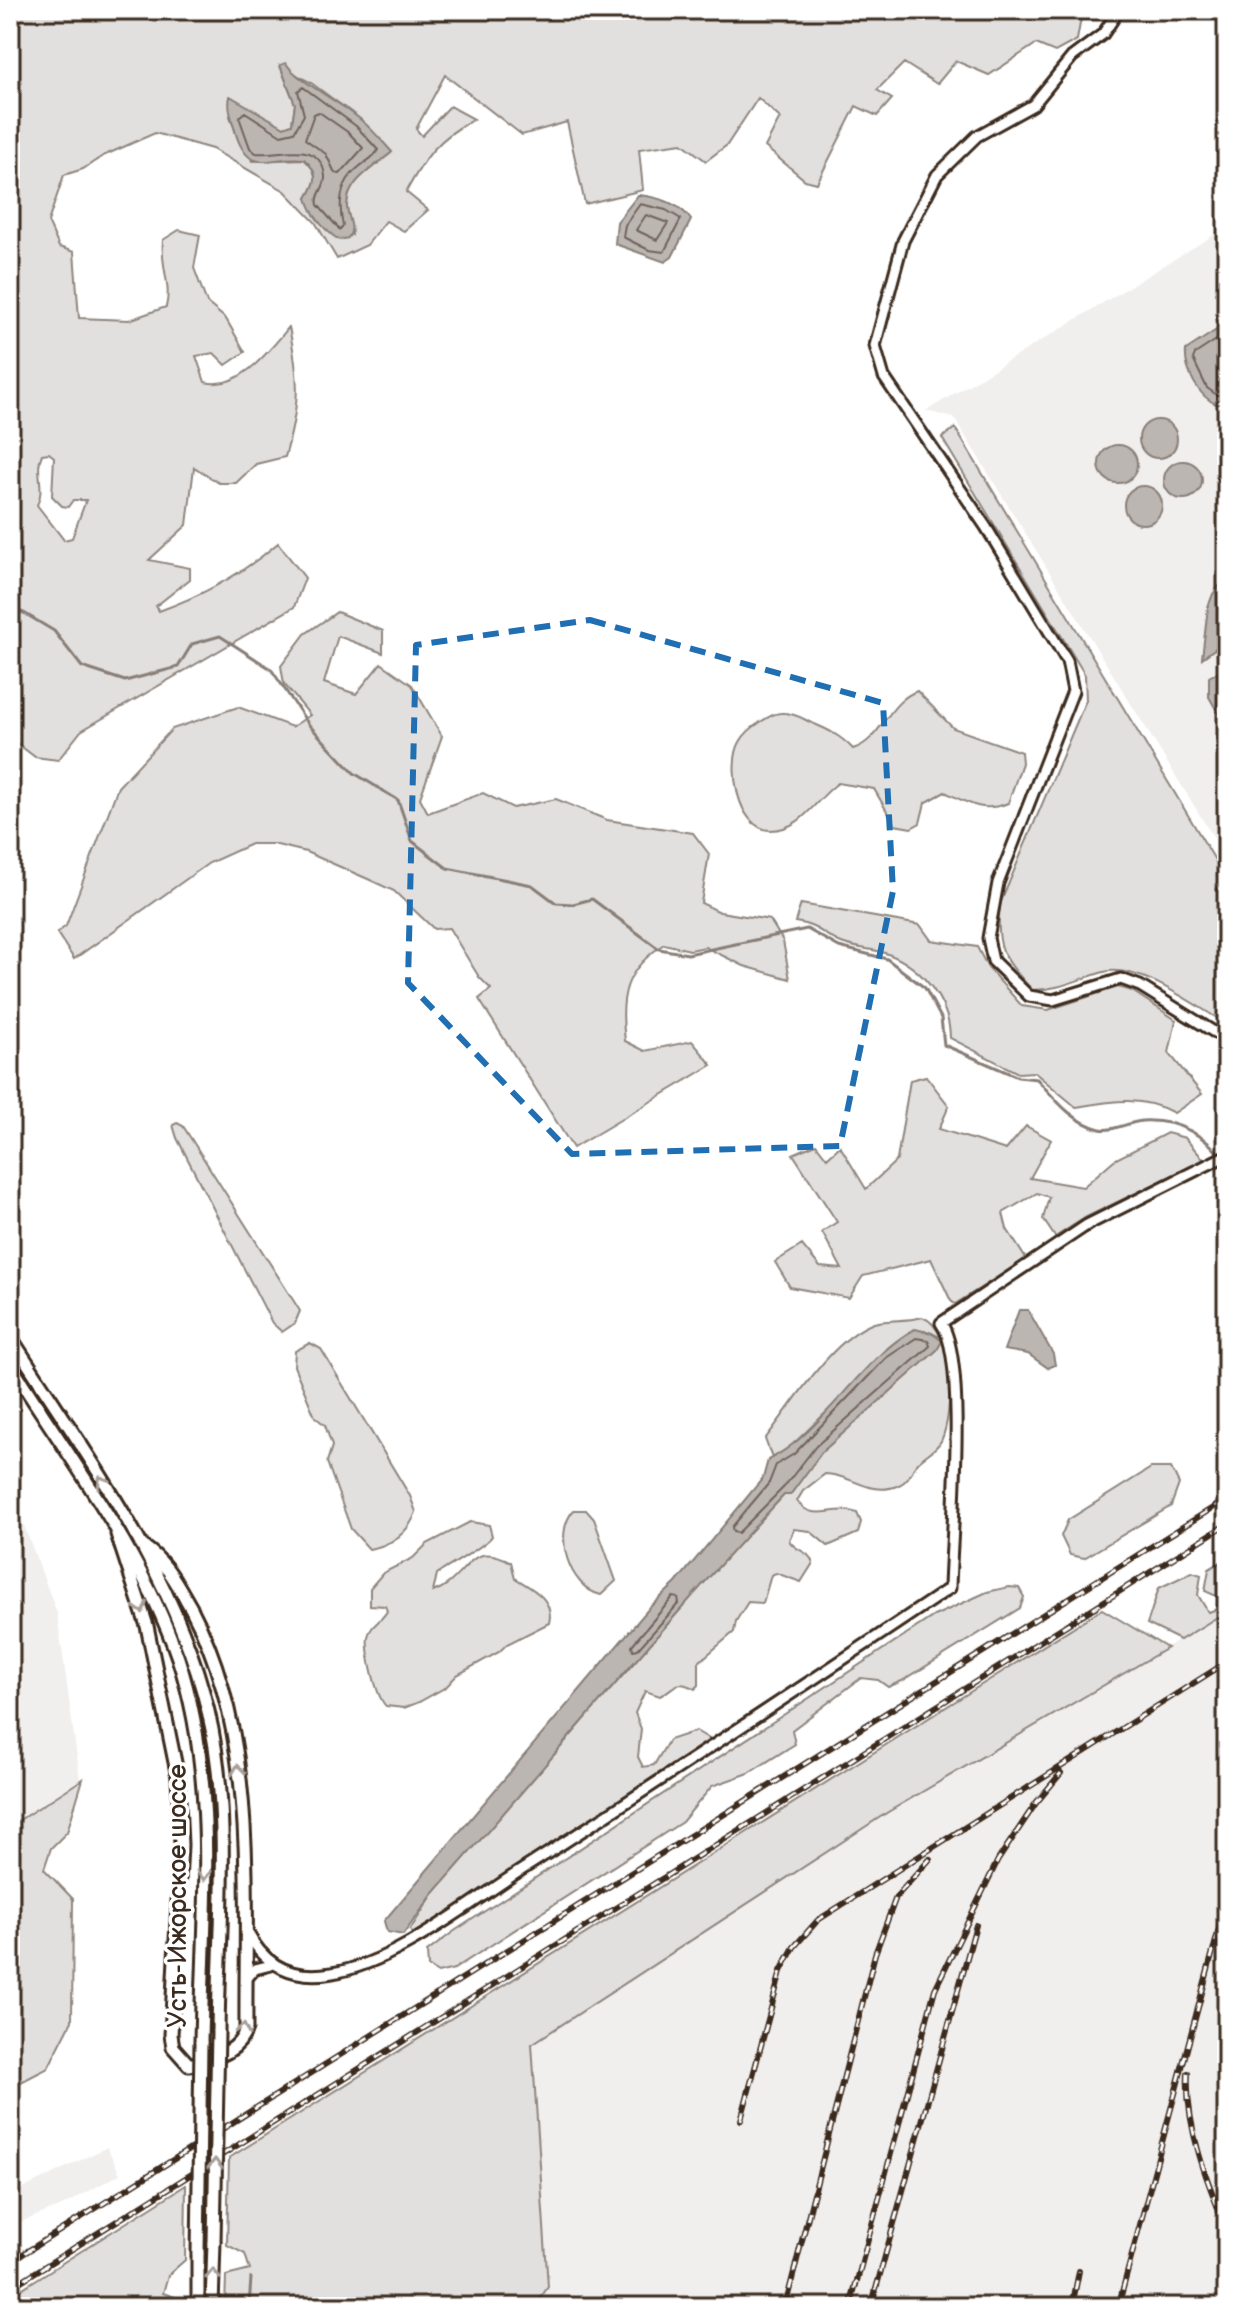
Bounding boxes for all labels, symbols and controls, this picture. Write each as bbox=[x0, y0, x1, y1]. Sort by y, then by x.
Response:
one-way arrow bbox=[96, 1475, 111, 1490]
one-way arrow bbox=[132, 1601, 148, 1614]
one-way arrow bbox=[230, 1763, 247, 1776]
street label: Усть-Ижорское шоссе bbox=[163, 1764, 194, 2028]
one-way arrow bbox=[195, 1869, 213, 1882]
one-way arrow bbox=[234, 2023, 251, 2036]
one-way arrow bbox=[206, 2157, 224, 2170]
one-way arrow bbox=[204, 2267, 222, 2280]

